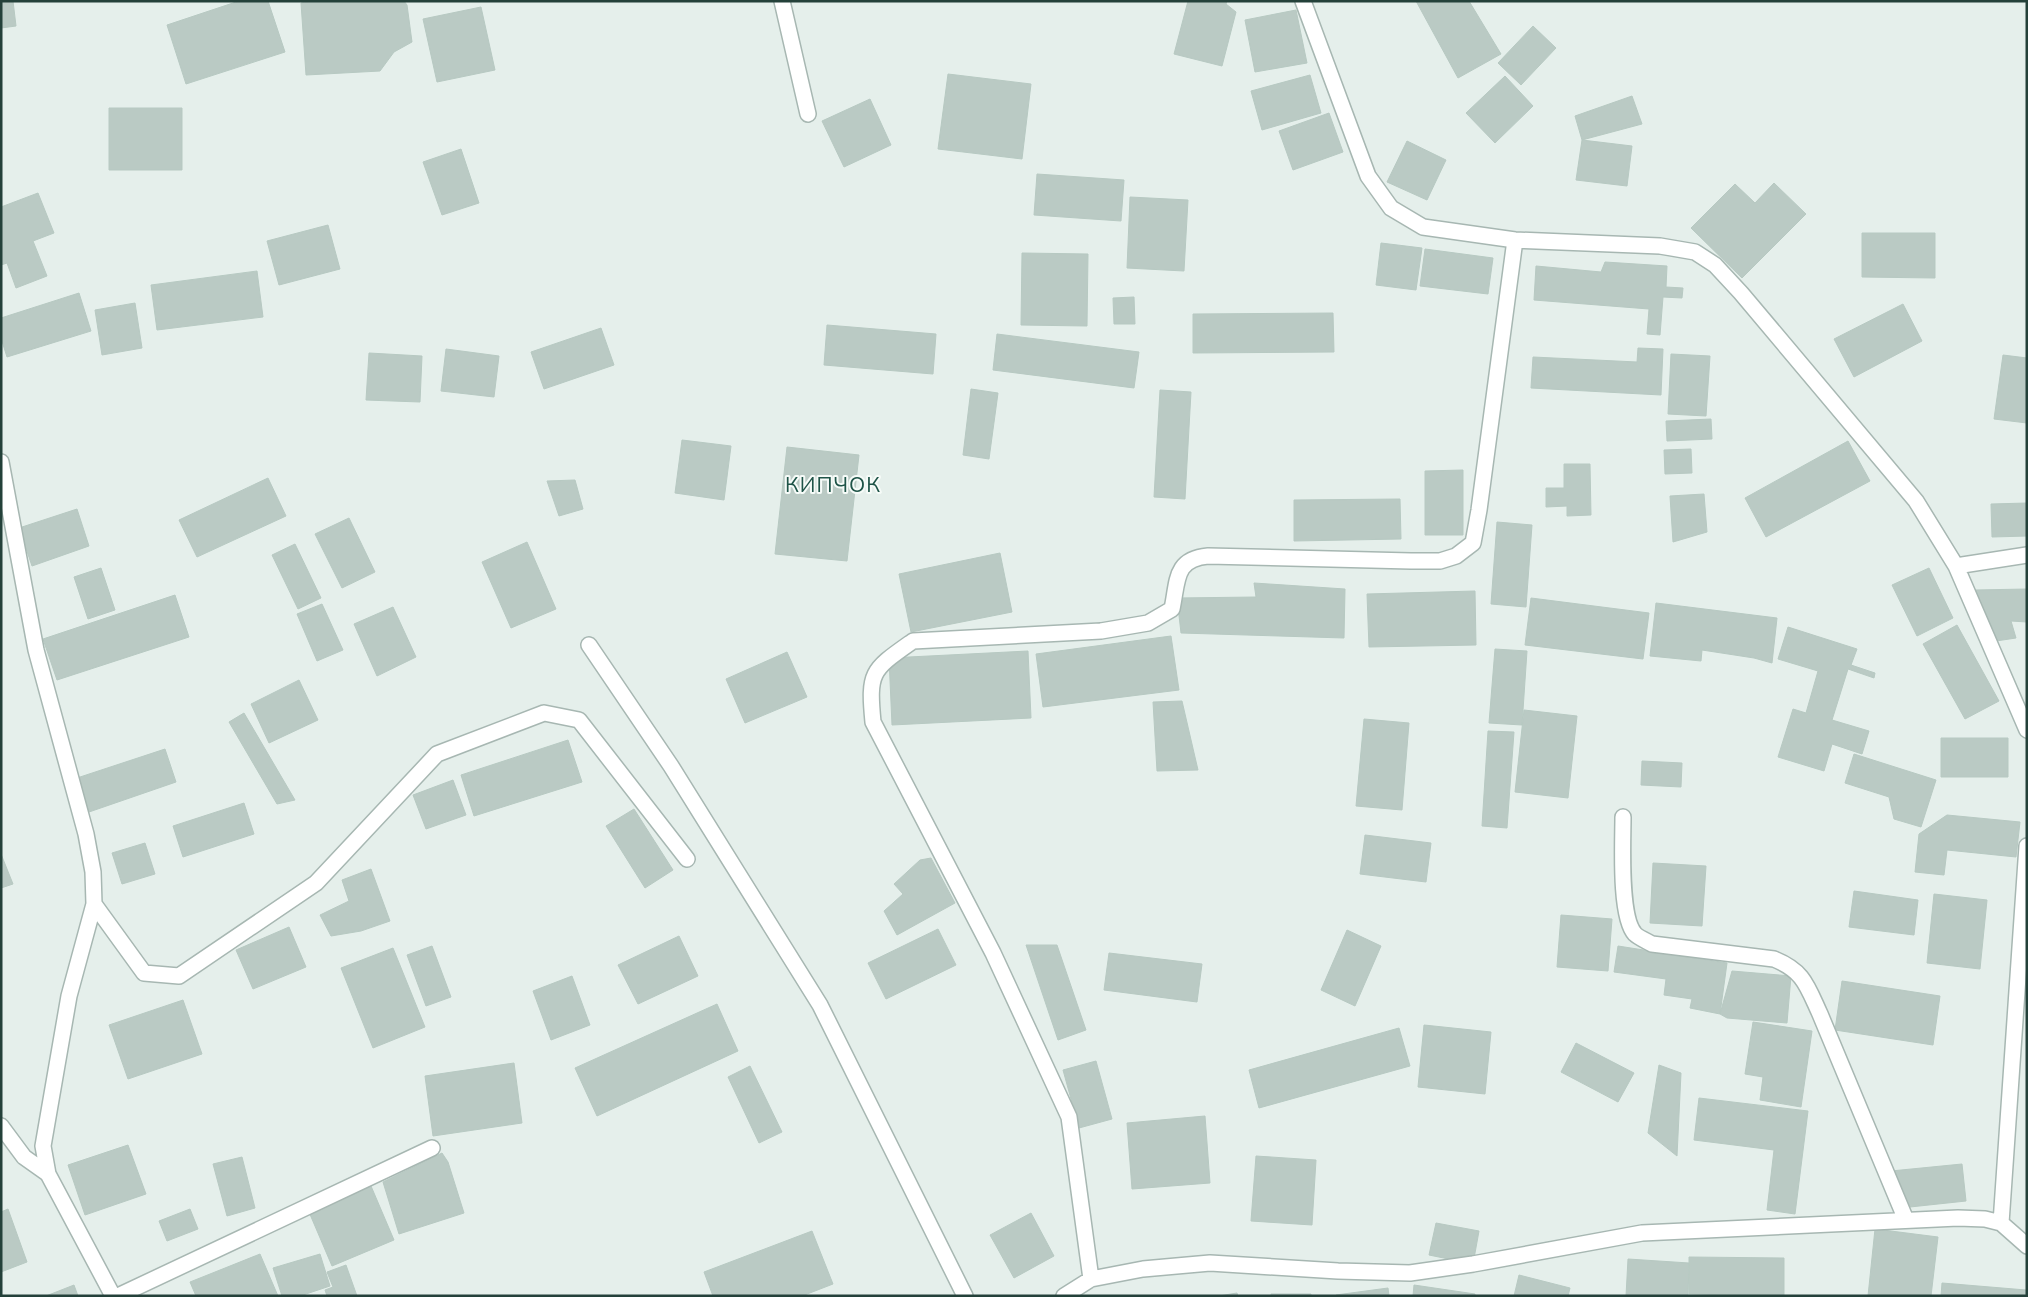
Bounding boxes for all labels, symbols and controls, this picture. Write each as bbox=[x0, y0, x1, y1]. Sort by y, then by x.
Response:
district label: КИПЧОК bbox=[785, 471, 881, 497]

